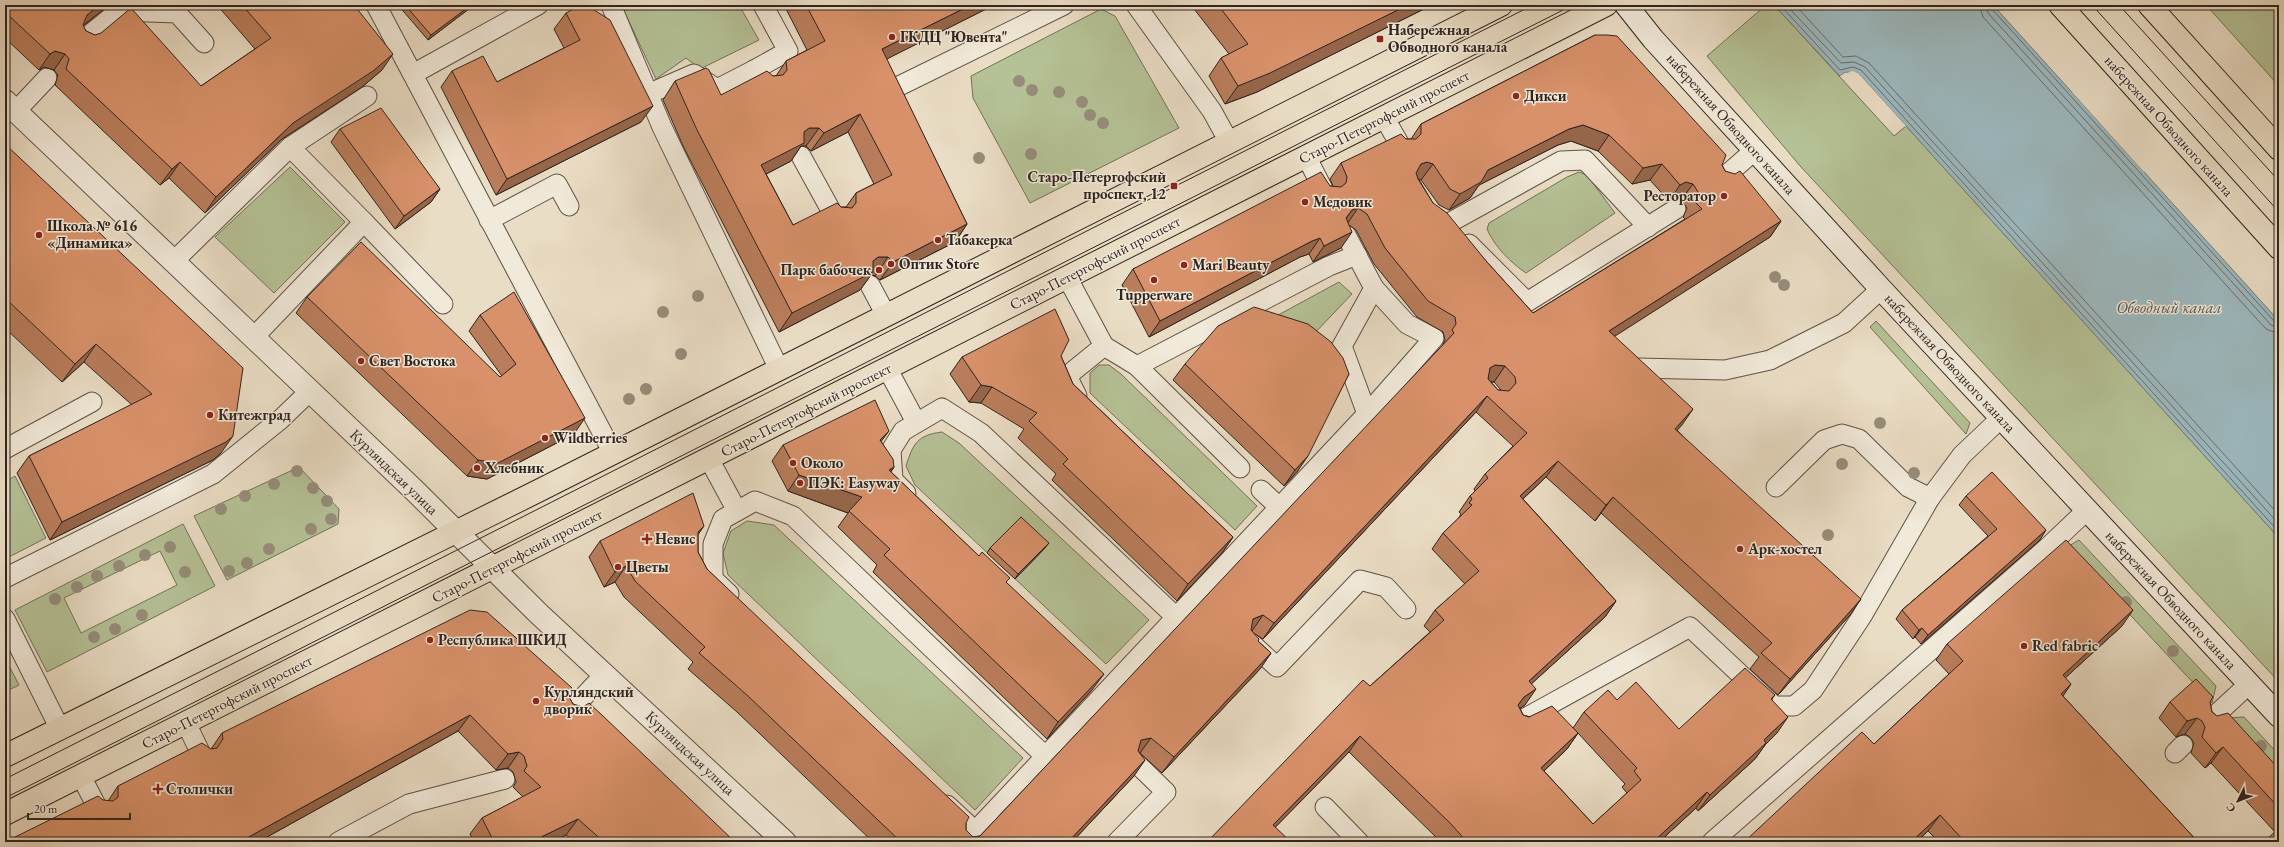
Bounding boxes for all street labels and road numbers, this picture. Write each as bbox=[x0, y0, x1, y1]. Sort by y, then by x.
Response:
street label: набережная Обводного канала bbox=[1663, 49, 1800, 198]
street label: набережная Обводного канала bbox=[2101, 51, 2238, 200]
street label: Старо-Петергофский проспект bbox=[1295, 65, 1472, 168]
street label: Старо-Петергофский проспект bbox=[1006, 211, 1183, 314]
street label: набережная Обводного канала bbox=[1881, 289, 2020, 436]
street label: Старо-Петергофский проспект bbox=[717, 358, 894, 461]
street label: Курляндская улица bbox=[346, 425, 442, 519]
street label: Старо-Петергофский проспект bbox=[428, 504, 605, 607]
street label: набережная Обводного канала bbox=[2102, 526, 2241, 673]
street label: Старо-Петергофский проспект bbox=[138, 650, 315, 753]
street label: Курляндская улица bbox=[642, 706, 739, 799]

